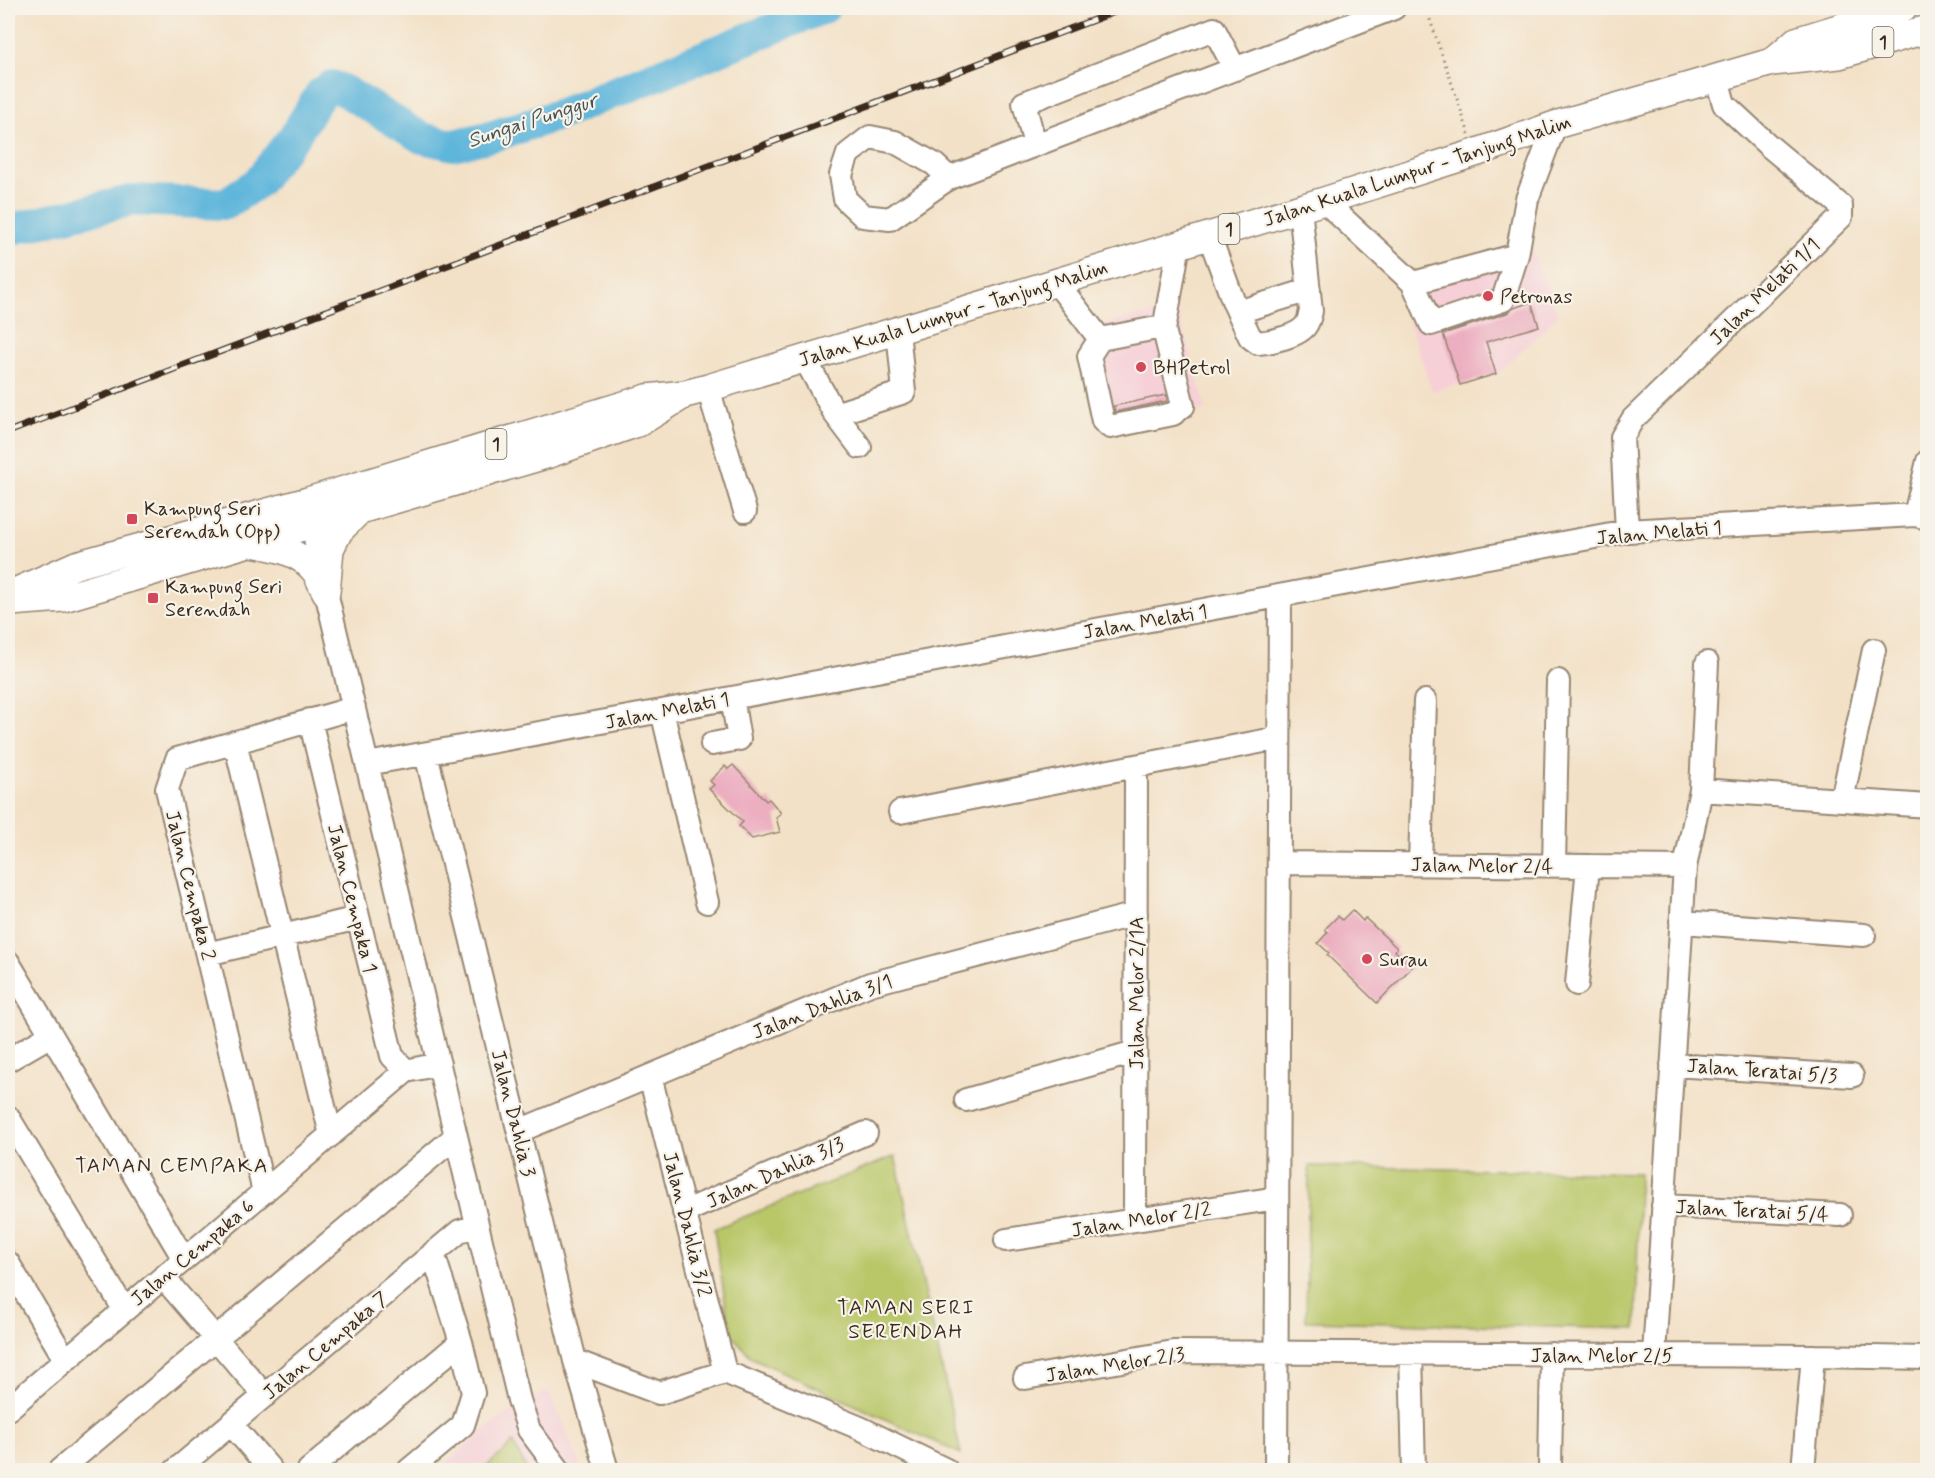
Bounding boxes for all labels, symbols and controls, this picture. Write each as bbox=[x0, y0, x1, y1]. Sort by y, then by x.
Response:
road number: 1 bbox=[1872, 27, 1894, 57]
water label: Sungai Punggur bbox=[464, 86, 604, 157]
street label: Jalan Kuala Lumpur - Tanjung Malim bbox=[1260, 109, 1575, 236]
road number: 1 bbox=[1218, 214, 1240, 244]
street label: Jalan Melati 1/1 bbox=[1704, 232, 1826, 352]
street label: Jalan Kuala Lumpur - Tanjung Malim bbox=[796, 254, 1112, 376]
place label: Petronas bbox=[1500, 284, 1572, 311]
marker: Petronas bbox=[1481, 289, 1495, 303]
place label: BHPetrol bbox=[1153, 355, 1231, 382]
marker: BHPetrol bbox=[1134, 360, 1148, 374]
road number: 1 bbox=[486, 429, 506, 459]
place label: Kampung Seri Serendah (Opp) bbox=[144, 496, 280, 546]
marker: Kampung Seri Serendah (Opp) bbox=[125, 512, 139, 526]
street label: Jalan Melati 1 bbox=[1595, 515, 1723, 552]
place label: Kampung Seri Serendah bbox=[165, 574, 282, 624]
marker: Kampung Seri Serendah bbox=[146, 591, 160, 605]
street label: Jalan Melati 1 bbox=[1081, 598, 1210, 647]
street label: Jalan Melati 1 bbox=[603, 686, 732, 737]
street label: Jalan Cempaka 2 bbox=[158, 808, 221, 963]
street label: Jalan Cempaka 1 bbox=[320, 821, 383, 976]
street label: Jalan Melor 2/4 bbox=[1410, 852, 1554, 881]
street label: Jalan Melor 2/1A bbox=[1124, 916, 1151, 1070]
place label: Surau bbox=[1379, 947, 1428, 974]
marker: Surau bbox=[1360, 952, 1374, 966]
street label: Jalan Dahlia 3/1 bbox=[749, 968, 896, 1046]
street label: Jalan Dahlia 3 bbox=[484, 1047, 541, 1180]
street label: Jalan Teratai 5/3 bbox=[1686, 1053, 1838, 1090]
street label: Jalan Dahlia 3/3 bbox=[703, 1131, 849, 1216]
street label: Jalan Dahlia 3/2 bbox=[655, 1149, 718, 1300]
district label: TAMAN CEMPAKA bbox=[75, 1152, 269, 1180]
street label: Jalan Cempaka 6 bbox=[125, 1193, 261, 1313]
street label: Jalan Teratai 5/4 bbox=[1674, 1194, 1830, 1229]
street label: Jalan Melor 2/2 bbox=[1070, 1196, 1213, 1245]
street label: Jalan Cempaka 7 bbox=[258, 1286, 394, 1407]
district label: TAMAN SERI SERENDAH bbox=[837, 1294, 975, 1346]
street label: Jalan Melor 2/3 bbox=[1044, 1341, 1187, 1390]
street label: Jalan Melor 2/5 bbox=[1530, 1343, 1674, 1370]

